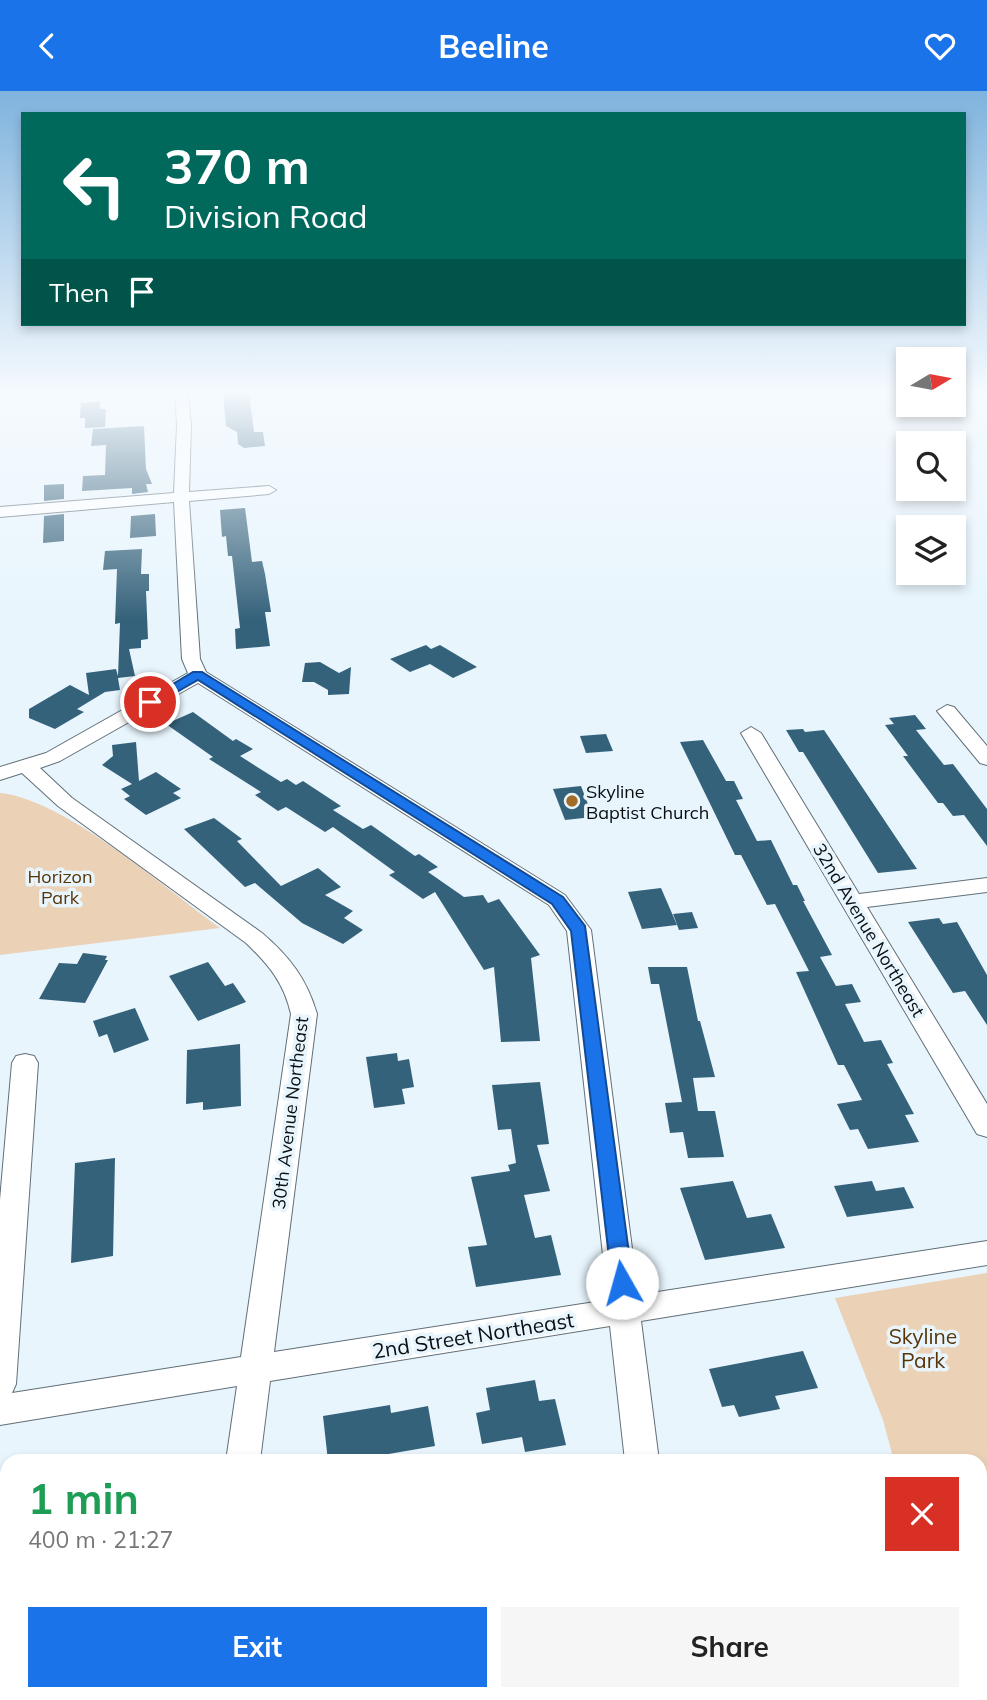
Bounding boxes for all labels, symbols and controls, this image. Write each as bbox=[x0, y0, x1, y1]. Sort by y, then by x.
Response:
text: Beeline bbox=[438, 26, 549, 66]
icon: back bbox=[28, 27, 66, 65]
icon: heart bbox=[921, 27, 959, 65]
text: 370 m bbox=[164, 135, 310, 196]
icon: left bbox=[49, 140, 140, 231]
text: Division Road bbox=[164, 196, 367, 236]
icon: arrive bbox=[123, 273, 161, 311]
text: Then bbox=[49, 276, 109, 309]
north arrow bbox=[896, 347, 966, 417]
map controls bbox=[896, 347, 966, 585]
button: search bbox=[896, 431, 966, 501]
button: layers bbox=[896, 515, 966, 585]
pin bbox=[120, 672, 180, 732]
icon: arrive bbox=[131, 683, 169, 721]
place label: Skyline Baptist Church bbox=[586, 780, 709, 824]
marker: Skyline Baptist Church bbox=[564, 793, 580, 809]
street label: 32nd Avenue Northeast bbox=[808, 839, 930, 1021]
park label: Horizon Park bbox=[28, 865, 92, 909]
street label: 30th Avenue Northeast bbox=[267, 1015, 313, 1211]
position arrow bbox=[585, 1246, 659, 1320]
street label: 2nd Street Northeast bbox=[370, 1306, 576, 1364]
park label: Skyline Park bbox=[889, 1323, 957, 1373]
text: 1 min bbox=[28, 1472, 139, 1525]
button: close bbox=[885, 1477, 959, 1551]
text: 400 m · 21:27 bbox=[28, 1525, 173, 1554]
button: Exit bbox=[28, 1607, 487, 1687]
button: Share bbox=[501, 1607, 959, 1687]

